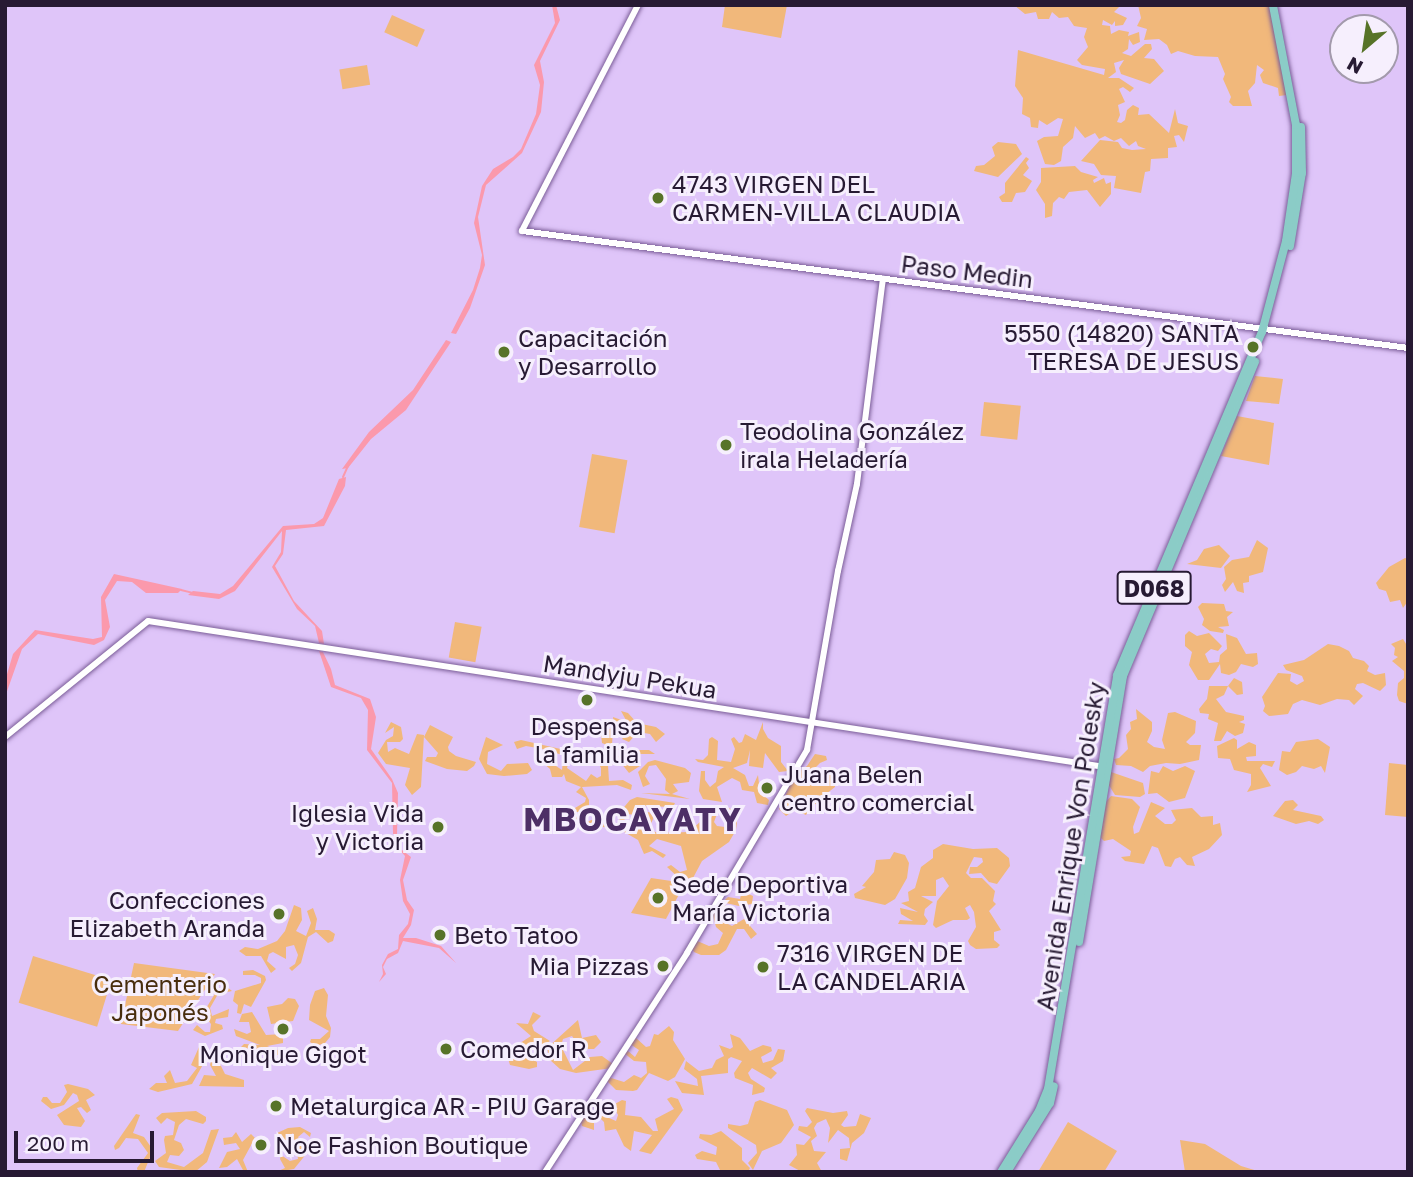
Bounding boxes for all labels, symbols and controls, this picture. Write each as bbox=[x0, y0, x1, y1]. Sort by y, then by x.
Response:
north arrow bbox=[1329, 14, 1399, 84]
text: N bbox=[1343, 52, 1366, 80]
place label: 4743 VIRGEN DEL CARMEN-VILLA CLAUDIA bbox=[672, 170, 961, 226]
marker: 4743 VIRGEN DEL CARMEN-VILLA CLAUDIA bbox=[650, 190, 666, 206]
street label: Paso Medin bbox=[899, 249, 1035, 293]
place label: 5550 (14820) SANTA TERESA DE JESUS bbox=[1004, 319, 1239, 375]
place label: Capacitación y Desarrollo bbox=[518, 324, 668, 380]
marker: 5550 (14820) SANTA TERESA DE JESUS bbox=[1245, 339, 1261, 355]
marker: Capacitación y Desarrollo bbox=[496, 344, 512, 360]
place label: Teodolina González irala Heladería bbox=[740, 417, 964, 473]
marker: Teodolina González irala Heladería bbox=[718, 437, 734, 453]
road number: D068 bbox=[1116, 568, 1192, 608]
street label: Mandyju Pekua bbox=[541, 648, 719, 704]
street label: Avenida Enrique Von Polesky bbox=[1030, 680, 1110, 1012]
marker: Despensa la familia bbox=[579, 692, 595, 708]
place label: Despensa la familia bbox=[530, 712, 644, 768]
place label: Juana Belen centro comercial bbox=[781, 760, 974, 816]
marker: Juana Belen centro comercial bbox=[759, 780, 775, 796]
place label: Iglesia Vida y Victoria bbox=[291, 799, 424, 855]
district label: MBOCAYATY bbox=[524, 800, 742, 838]
marker: Iglesia Vida y Victoria bbox=[430, 819, 446, 835]
place label: Sede Deportiva María Victoria bbox=[672, 870, 848, 926]
place label: Confecciones Elizabeth Aranda bbox=[70, 886, 265, 942]
marker: Sede Deportiva María Victoria bbox=[650, 890, 666, 906]
marker: Confecciones Elizabeth Aranda bbox=[271, 906, 287, 922]
place label: Beto Tatoo bbox=[454, 921, 578, 949]
marker: Beto Tatoo bbox=[432, 927, 448, 943]
place label: 7316 VIRGEN DE LA CANDELARIA bbox=[777, 939, 965, 995]
place label: Mia Pizzas bbox=[529, 952, 649, 980]
marker: Mia Pizzas bbox=[655, 958, 671, 974]
marker: 7316 VIRGEN DE LA CANDELARIA bbox=[755, 959, 771, 975]
park label: Cementerio Japonés bbox=[93, 970, 227, 1026]
marker: Monique Gigot bbox=[275, 1021, 291, 1037]
place label: Comedor R bbox=[460, 1035, 587, 1063]
place label: Monique Gigot bbox=[199, 1040, 367, 1068]
marker: Comedor R bbox=[438, 1041, 454, 1057]
place label: Metalurgica AR - PIU Garage bbox=[290, 1092, 615, 1120]
marker: Metalurgica AR - PIU Garage bbox=[268, 1098, 284, 1114]
scale bar bbox=[18, 1118, 158, 1162]
text: 200 m bbox=[27, 1130, 89, 1156]
place label: Noe Fashion Boutique bbox=[275, 1131, 528, 1159]
marker: Noe Fashion Boutique bbox=[253, 1137, 269, 1153]

